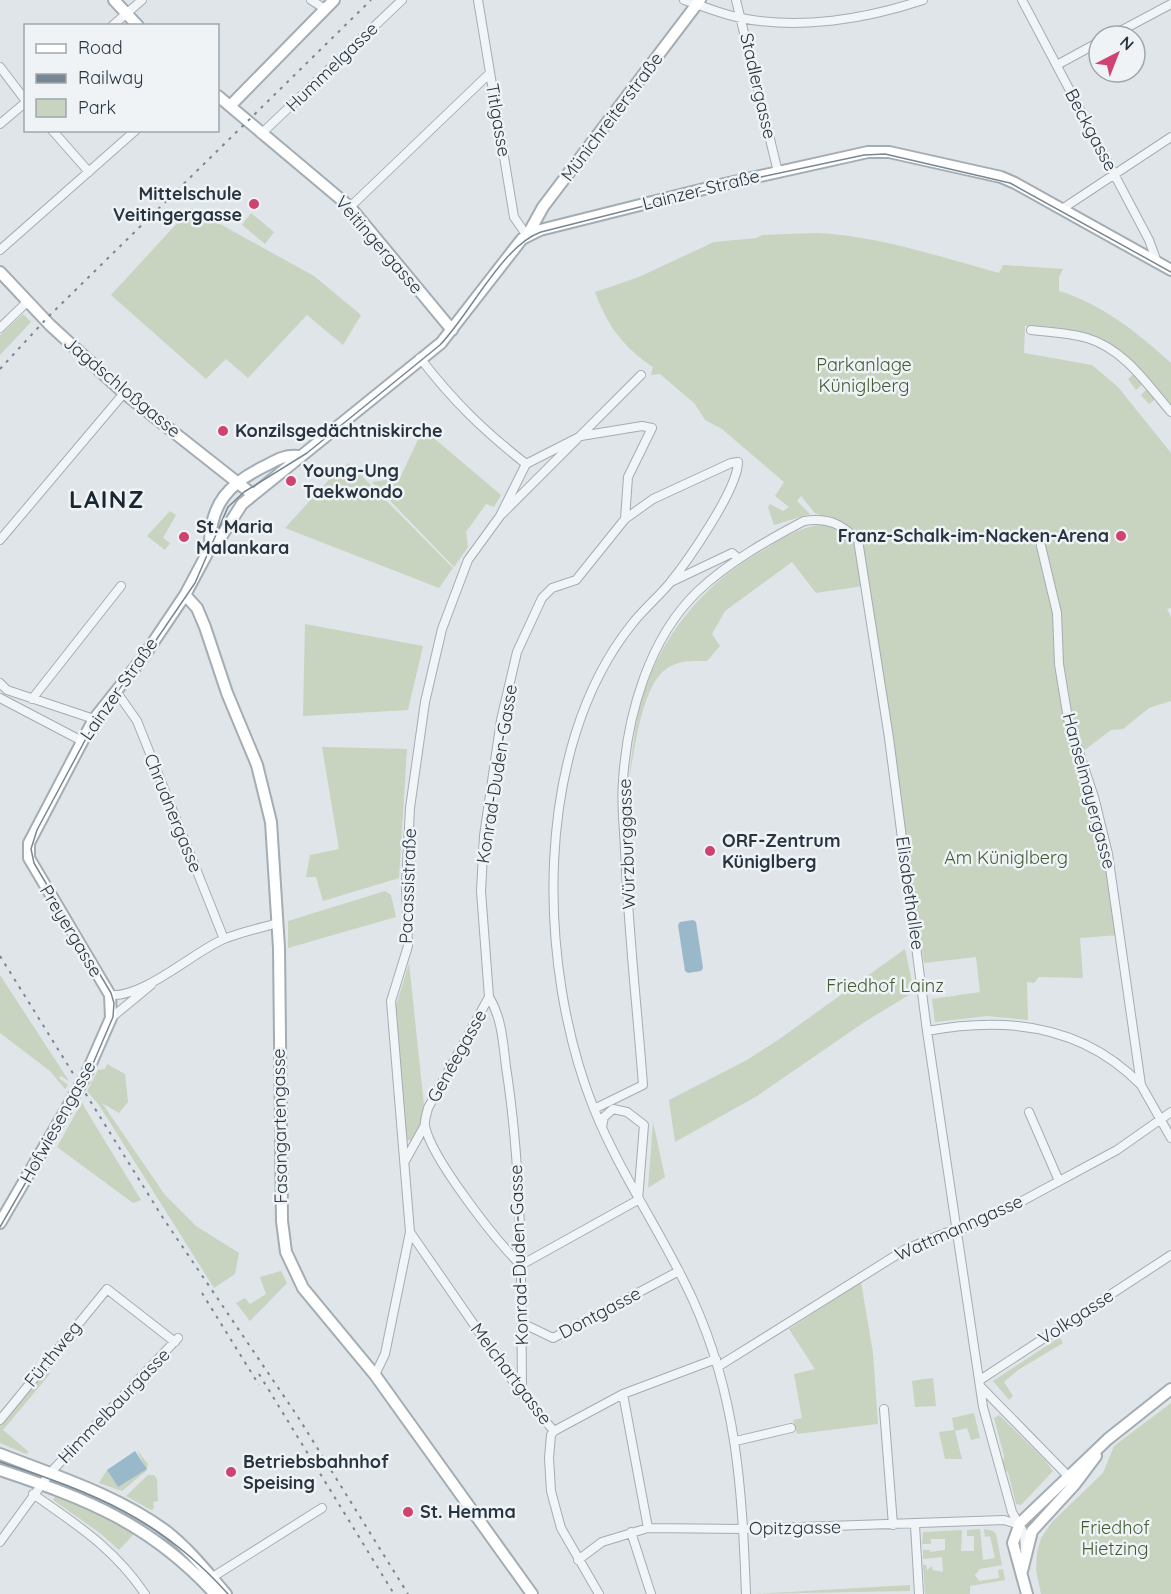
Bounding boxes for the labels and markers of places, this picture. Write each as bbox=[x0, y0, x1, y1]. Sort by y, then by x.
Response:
place label: Mittelschule Veitingergasse bbox=[113, 182, 242, 226]
marker: Mittelschule Veitingergasse bbox=[247, 197, 261, 211]
place label: Konzilsgedächtniskirche bbox=[235, 419, 443, 442]
marker: Konzilsgedächtniskirche bbox=[216, 424, 230, 438]
place label: Young-Ung Taekwondo bbox=[303, 459, 403, 503]
marker: Young-Ung Taekwondo bbox=[284, 474, 298, 488]
place label: St. Maria Malankara bbox=[196, 515, 289, 559]
place label: Franz-Schalk-im-Nacken-Arena bbox=[838, 524, 1109, 547]
marker: Franz-Schalk-im-Nacken-Arena bbox=[1114, 529, 1128, 543]
marker: St. Maria Malankara bbox=[177, 530, 191, 544]
place label: ORF-Zentrum Küniglberg bbox=[722, 829, 841, 873]
marker: ORF-Zentrum Küniglberg bbox=[703, 844, 717, 858]
place label: Betriebsbahnhof Speising bbox=[243, 1450, 389, 1494]
marker: Betriebsbahnhof Speising bbox=[224, 1465, 238, 1479]
place label: St. Hemma bbox=[420, 1500, 516, 1523]
marker: St. Hemma bbox=[401, 1505, 415, 1519]

